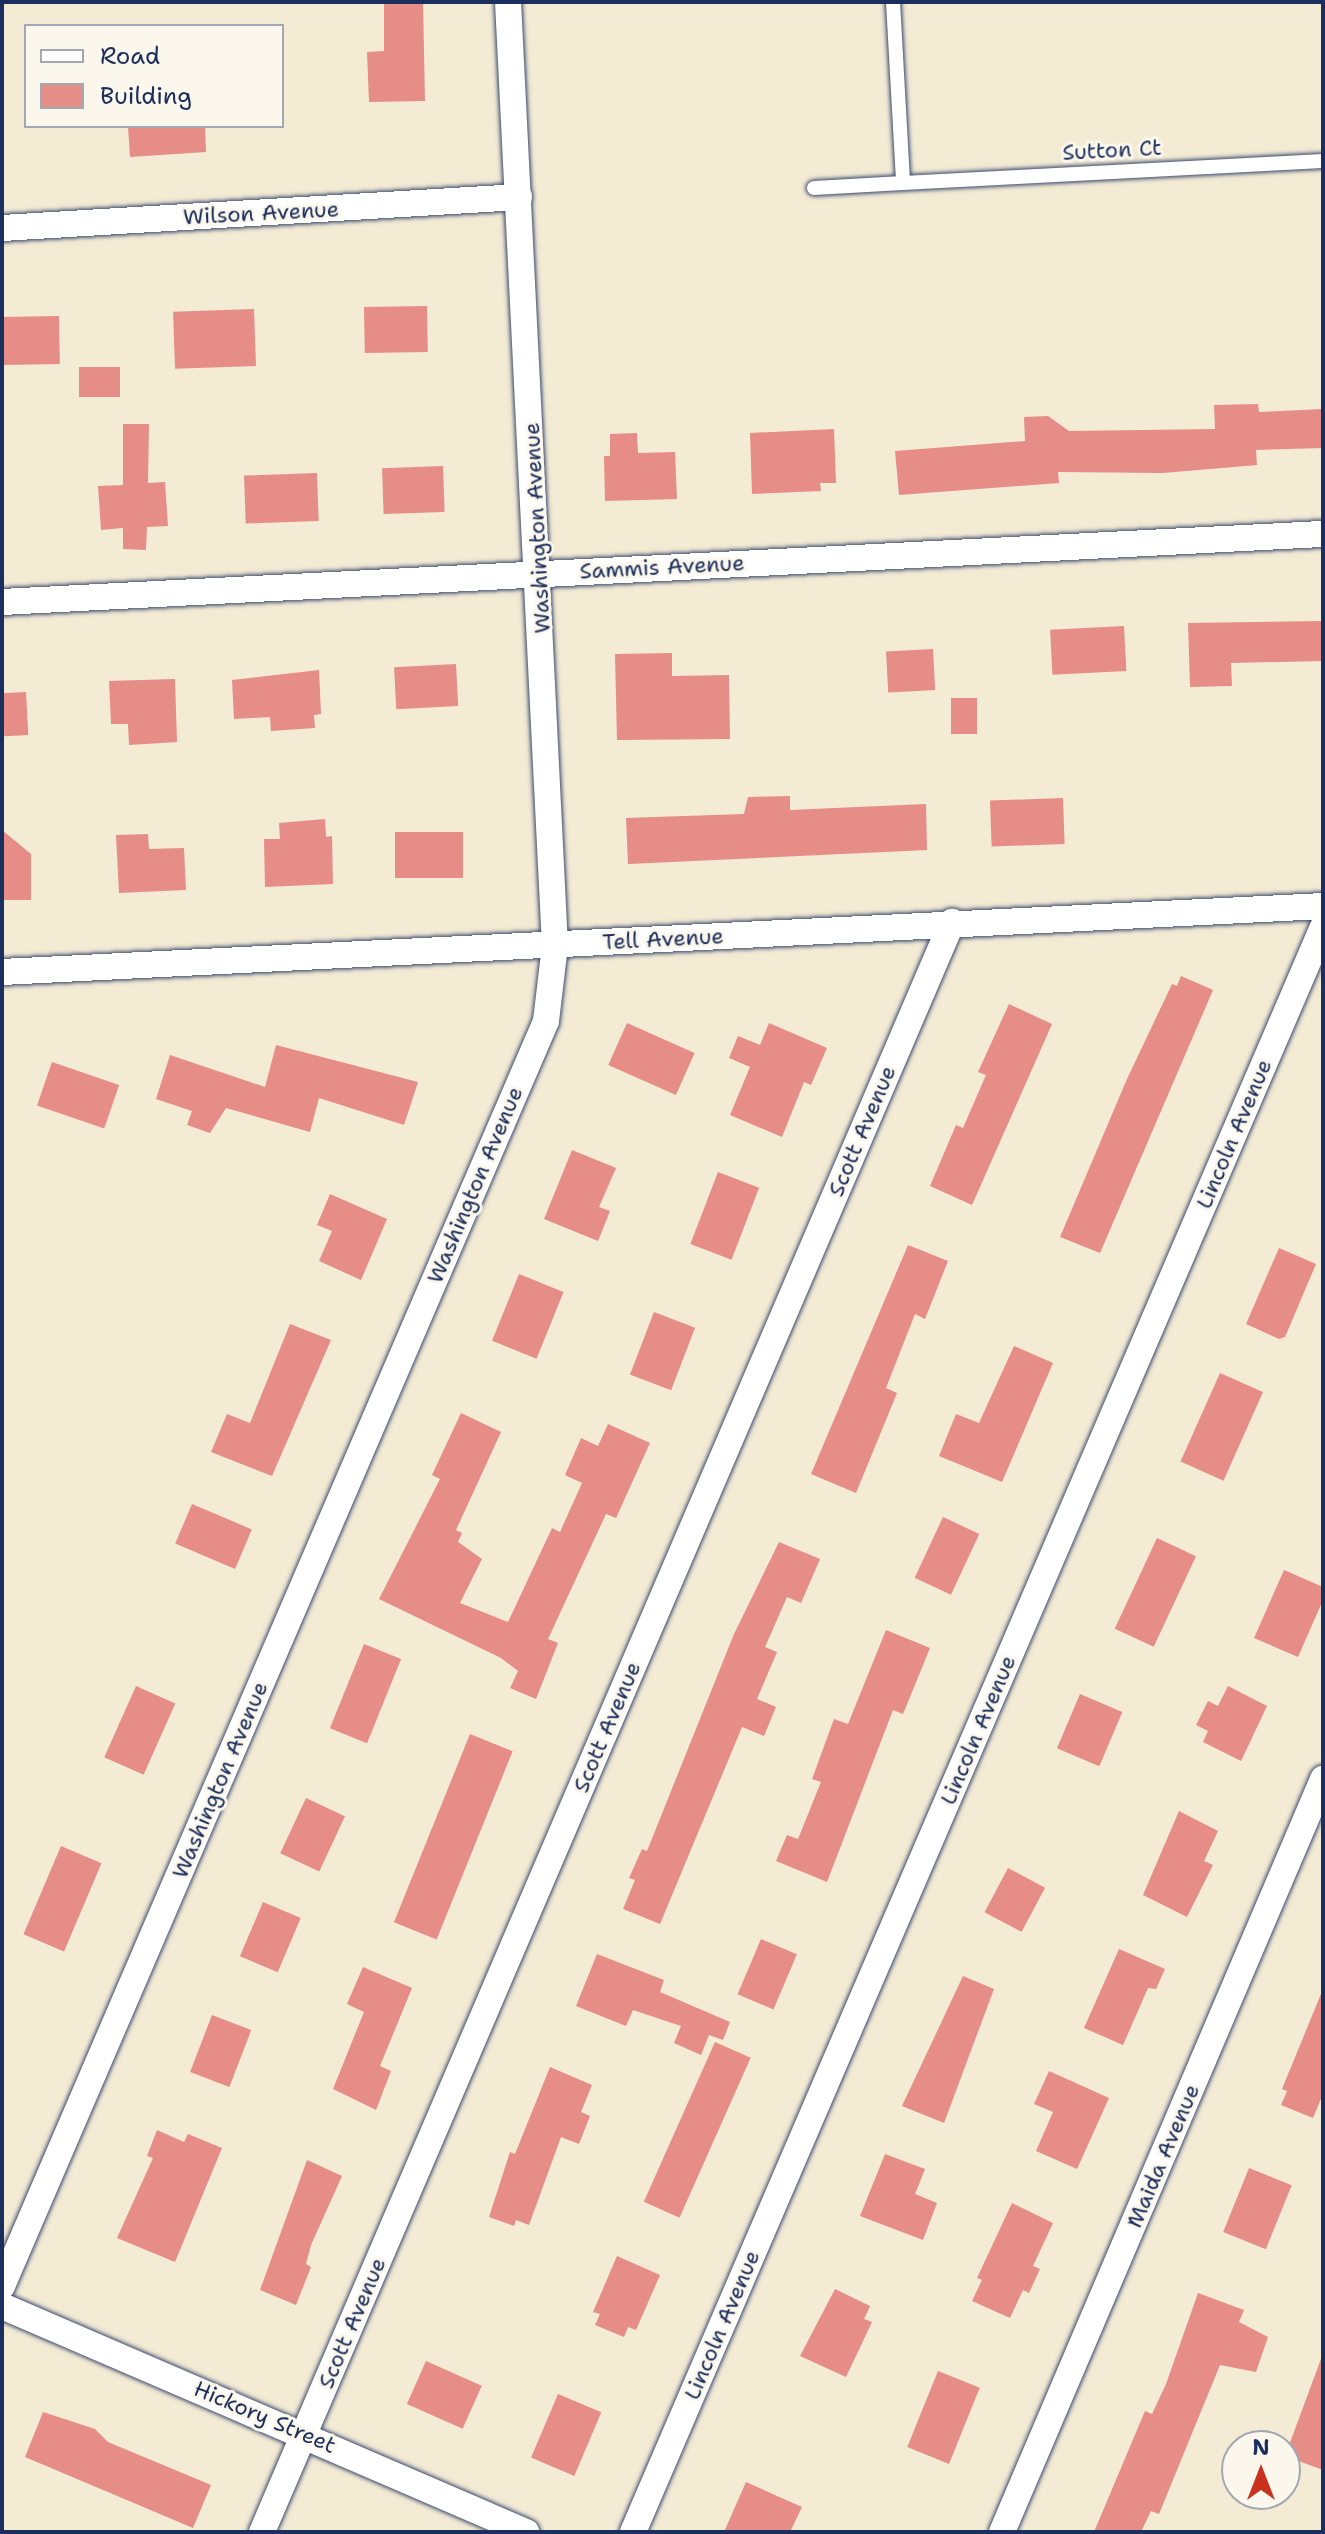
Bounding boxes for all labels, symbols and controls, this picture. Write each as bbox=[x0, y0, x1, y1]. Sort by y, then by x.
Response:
legend bbox=[24, 24, 284, 128]
text: Road bbox=[100, 40, 160, 72]
text: Building bbox=[100, 80, 192, 112]
street label: Sutton Ct bbox=[1062, 134, 1162, 166]
street label: Wilson Avenue bbox=[182, 196, 340, 230]
street label: Washington Avenue bbox=[518, 422, 556, 634]
street label: Sammis Avenue bbox=[579, 549, 745, 585]
street label: Tell Avenue bbox=[602, 923, 724, 955]
street label: Lincoln Avenue bbox=[1191, 1055, 1277, 1213]
street label: Scott Avenue bbox=[823, 1062, 901, 1200]
street label: Washington Avenue bbox=[422, 1083, 528, 1287]
street label: Lincoln Avenue bbox=[935, 1651, 1021, 1809]
street label: Scott Avenue bbox=[568, 1658, 646, 1796]
street label: Washington Avenue bbox=[167, 1678, 273, 1882]
street label: Maida Avenue bbox=[1121, 2080, 1205, 2232]
street label: Lincoln Avenue bbox=[679, 2246, 765, 2404]
street label: Scott Avenue bbox=[313, 2254, 391, 2392]
street label: Hickory Street bbox=[190, 2375, 340, 2459]
north arrow bbox=[1221, 2430, 1301, 2510]
text: N bbox=[1252, 2433, 1270, 2462]

